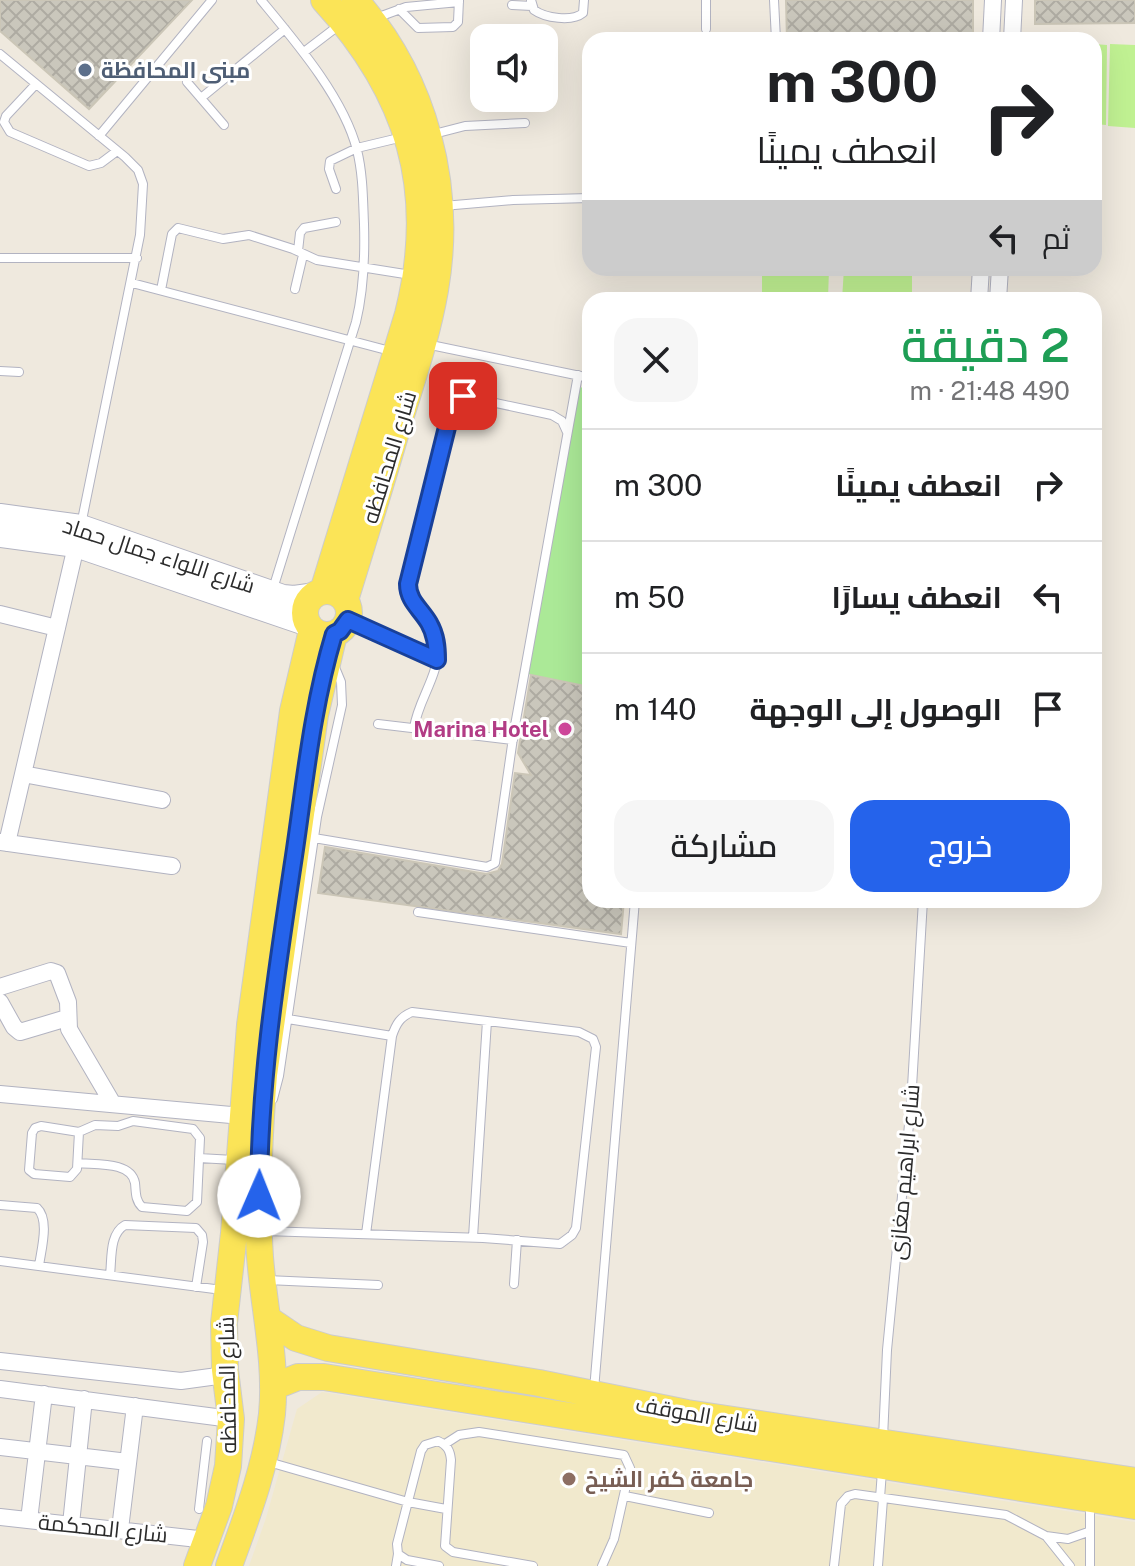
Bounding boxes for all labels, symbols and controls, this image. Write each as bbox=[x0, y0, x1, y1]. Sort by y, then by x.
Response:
map controls bbox=[470, 24, 558, 112]
button: sound bbox=[470, 24, 558, 112]
text: 300 m bbox=[766, 49, 938, 115]
place label: مبنى المحافظة bbox=[101, 57, 250, 84]
marker: مبنى المحافظة bbox=[76, 61, 94, 79]
icon: right bbox=[966, 64, 1070, 168]
text: انعطف يمينًا bbox=[756, 129, 938, 171]
icon: left bbox=[982, 216, 1026, 260]
text: ثم bbox=[1042, 220, 1070, 256]
text: 2 دقيقة bbox=[901, 316, 1070, 373]
button: close bbox=[614, 318, 698, 402]
pin bbox=[429, 362, 497, 430]
icon: arrive bbox=[441, 374, 485, 418]
text: 490 m · 21:48 bbox=[909, 375, 1070, 406]
street label: شارع المحافظه bbox=[357, 388, 423, 527]
icon: right bbox=[1026, 463, 1070, 507]
text: 300 m bbox=[614, 467, 702, 503]
text: انعطف يمينًا bbox=[835, 467, 1002, 503]
street label: شارع اللواء جمال حماد bbox=[59, 512, 258, 600]
icon: left bbox=[1026, 575, 1070, 619]
text: 50 m bbox=[614, 579, 685, 615]
text: انعطف يسارًا bbox=[832, 579, 1002, 615]
icon: arrive bbox=[1026, 687, 1070, 731]
text: 140 m bbox=[614, 691, 697, 727]
text: الوصول إلى الوجهة bbox=[749, 691, 1002, 727]
place label: Marina Hotel bbox=[413, 716, 549, 742]
marker: Marina Hotel bbox=[556, 720, 574, 738]
button: مشاركة bbox=[614, 800, 834, 892]
button: خروج bbox=[850, 800, 1070, 892]
street label: شارع ابراهيم مغازى bbox=[883, 1083, 928, 1261]
position arrow bbox=[217, 1154, 301, 1238]
street label: شارع المحافظه bbox=[213, 1316, 243, 1454]
street label: شارع الموقف bbox=[633, 1390, 760, 1440]
place label: جامعة كفر الشيخ bbox=[585, 1466, 753, 1494]
marker: جامعة كفر الشيخ bbox=[560, 1470, 578, 1488]
street label: شارع المحكمة bbox=[37, 1508, 169, 1550]

